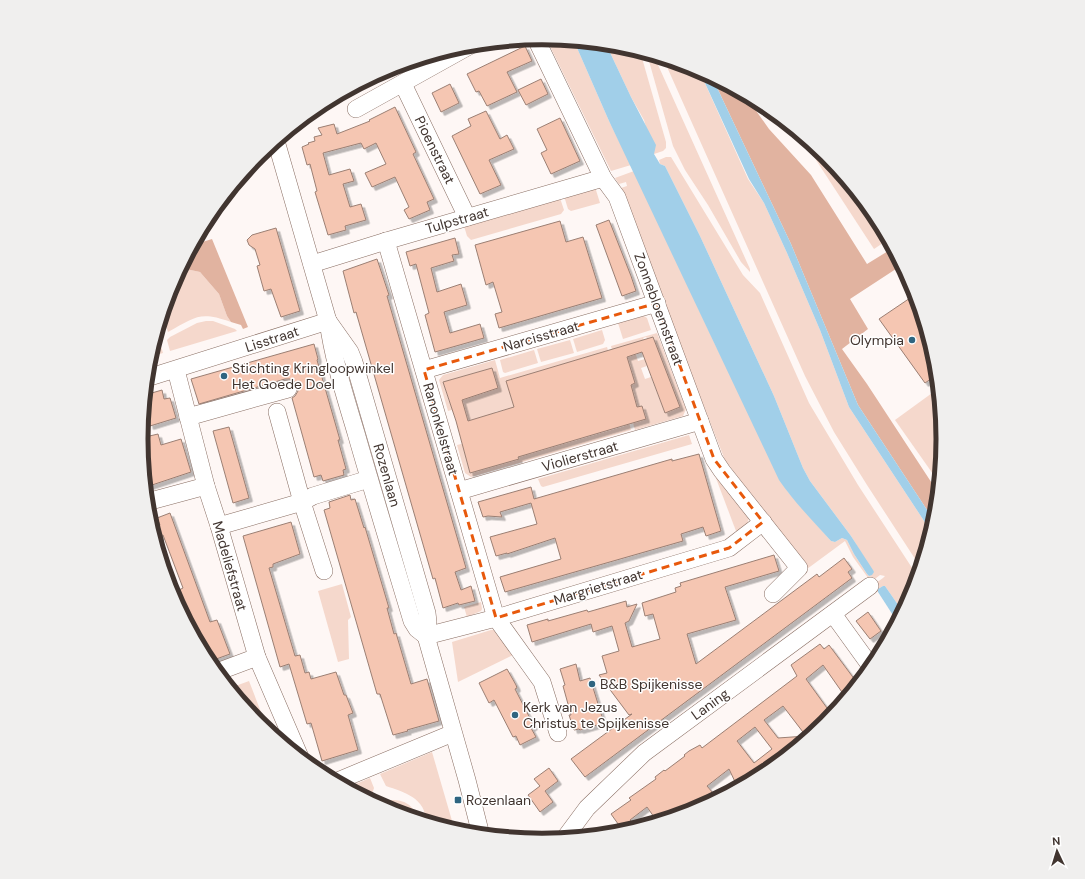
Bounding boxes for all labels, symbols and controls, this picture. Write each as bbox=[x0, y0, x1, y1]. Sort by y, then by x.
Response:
street label: Pioenstraat bbox=[411, 113, 459, 187]
street label: Tulpstraat bbox=[423, 202, 491, 238]
street label: Zonnebloemstraat bbox=[630, 250, 688, 368]
street label: Narcisstraat bbox=[501, 317, 581, 355]
street label: Lisstraat bbox=[243, 322, 301, 356]
place label: Olympia bbox=[850, 331, 904, 349]
marker: Olympia bbox=[907, 335, 917, 345]
place label: Stichting Kringloopwinkel Het Goede Doel bbox=[232, 359, 394, 393]
marker: Stichting Kringloopwinkel Het Goede Doel bbox=[219, 371, 229, 381]
street label: Ranonkelstraat bbox=[419, 381, 463, 477]
street label: Violierstraat bbox=[540, 437, 620, 475]
street label: Rozenlaan bbox=[369, 441, 405, 509]
street label: Madeliefstraat bbox=[209, 519, 251, 613]
street label: Margrietstraat bbox=[551, 565, 645, 609]
place label: B&B Spijkenisse bbox=[600, 675, 702, 693]
marker: B&B Spijkenisse bbox=[587, 679, 597, 689]
street label: Laning bbox=[688, 684, 733, 724]
place label: Kerk van Jezus Christus te Spijkenisse bbox=[523, 698, 669, 732]
marker: Kerk van Jezus Christus te Spijkenisse bbox=[510, 710, 520, 720]
place label: Rozenlaan bbox=[466, 791, 531, 809]
marker: Rozenlaan bbox=[453, 795, 463, 805]
north arrow bbox=[1037, 831, 1077, 871]
text: N bbox=[1052, 834, 1061, 848]

